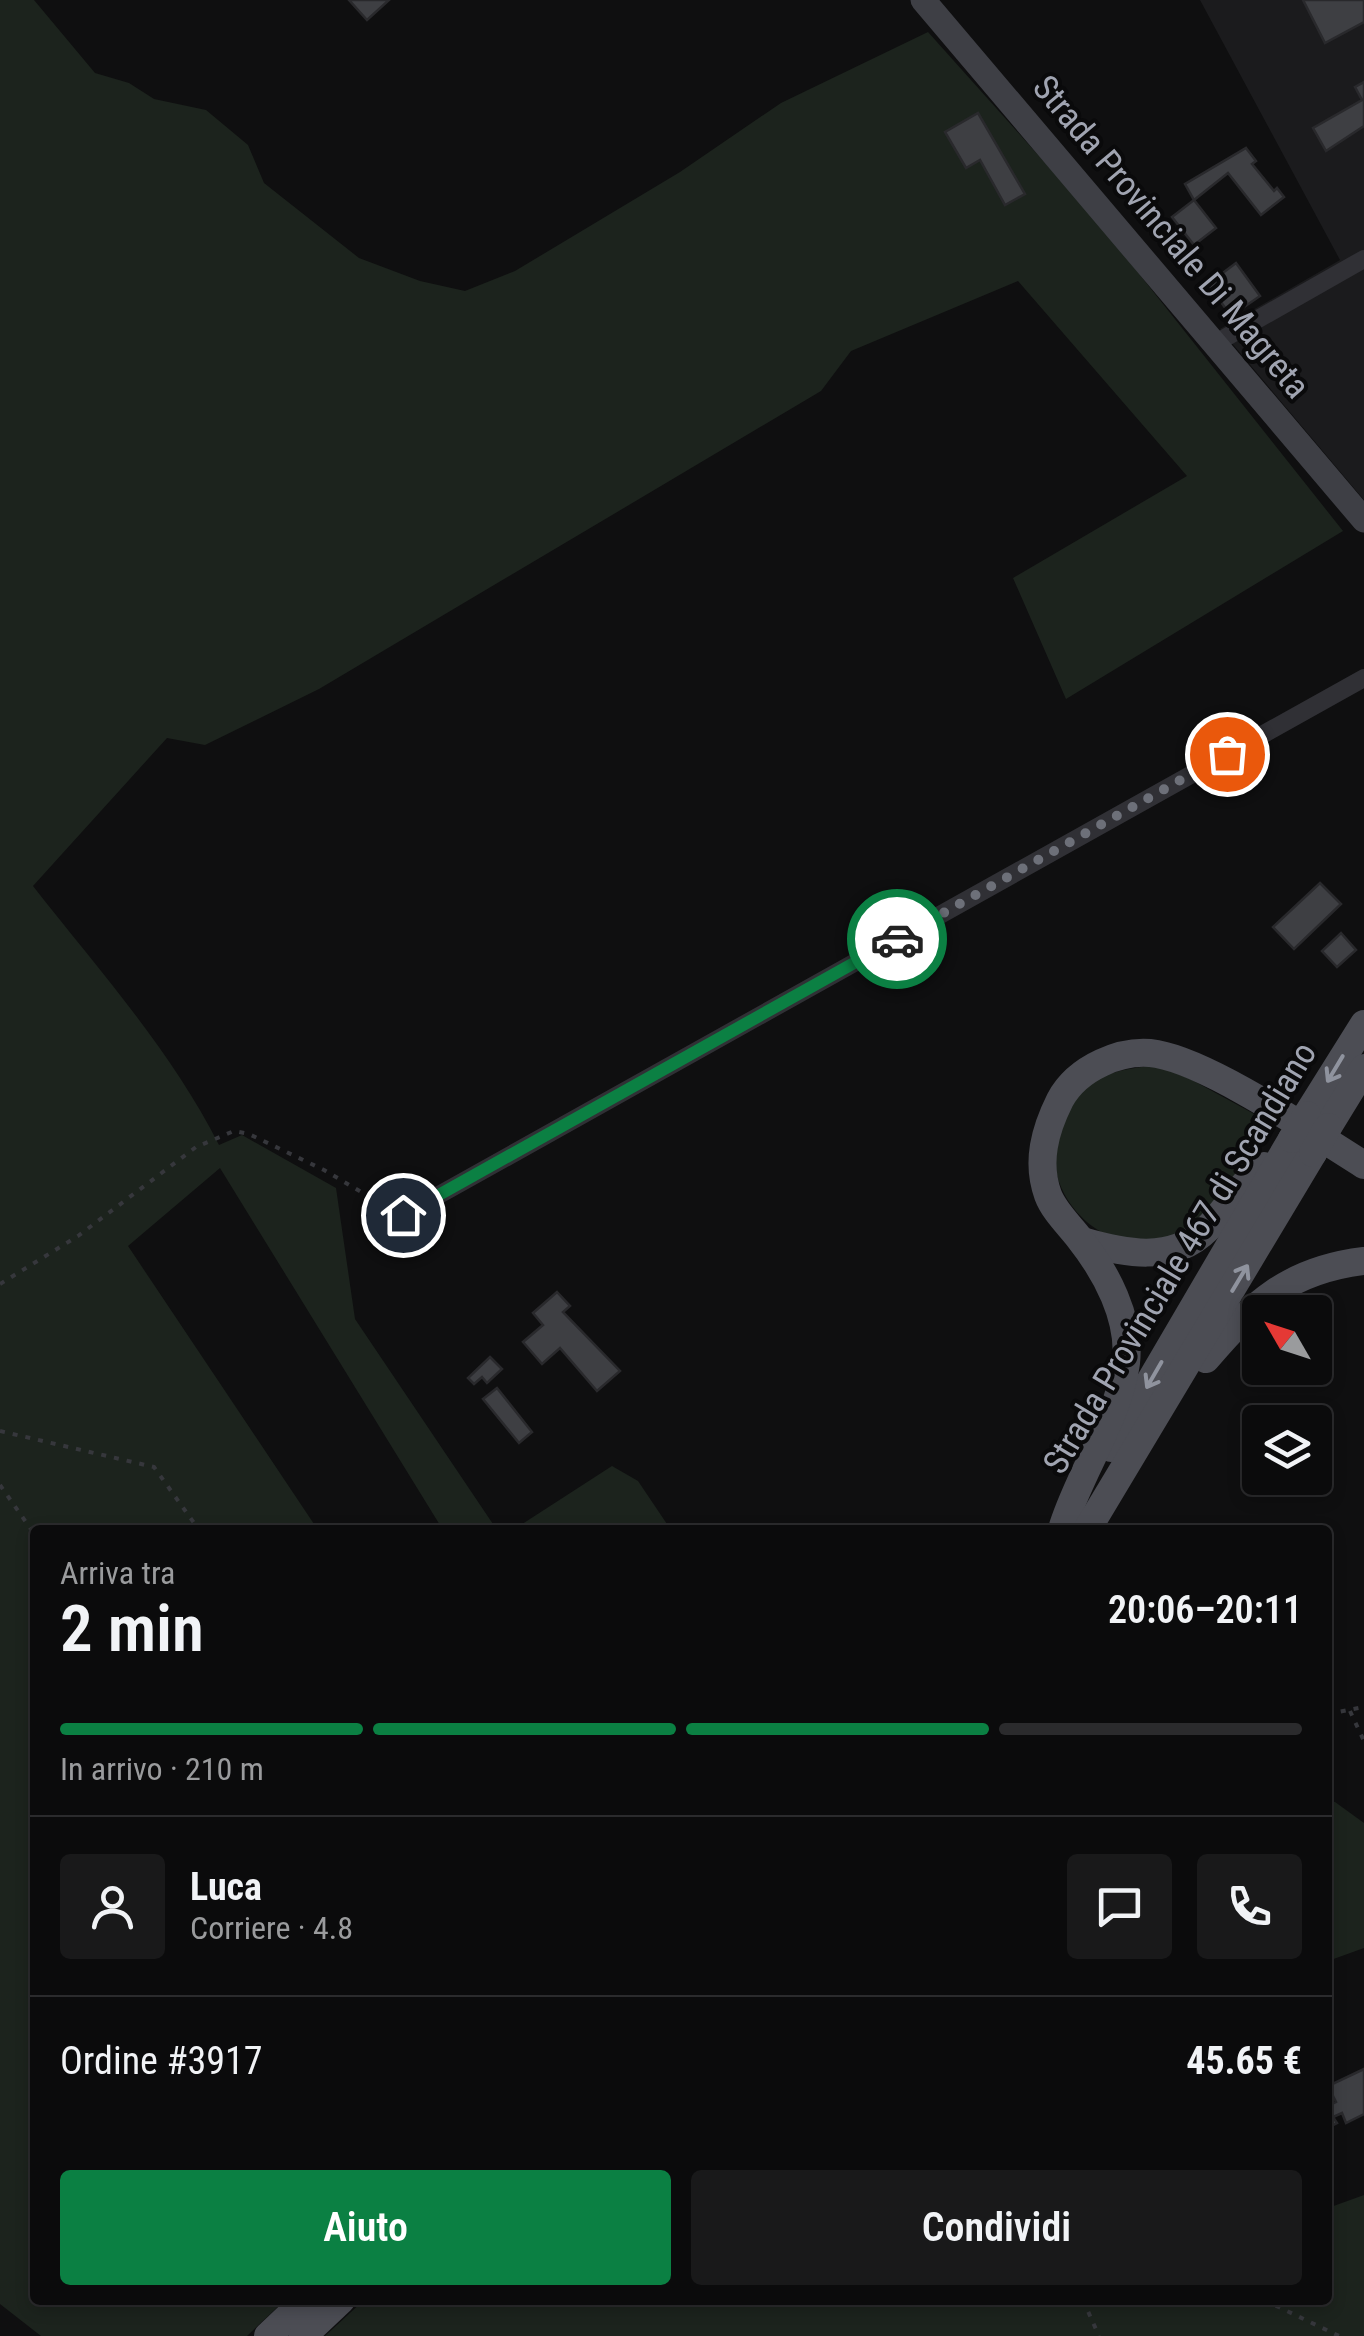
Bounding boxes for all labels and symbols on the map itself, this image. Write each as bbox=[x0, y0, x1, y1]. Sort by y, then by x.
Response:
street label: Strada Provinciale Di Magreta bbox=[1024, 67, 1318, 407]
pin bbox=[1185, 712, 1270, 797]
courier bbox=[847, 889, 947, 989]
street label: Strada Provinciale 467 di Scandiano bbox=[1035, 1035, 1325, 1481]
one-way arrow bbox=[1325, 1054, 1345, 1083]
pin bbox=[361, 1173, 446, 1258]
one-way arrow bbox=[1230, 1264, 1250, 1292]
north arrow bbox=[1242, 1295, 1332, 1385]
one-way arrow bbox=[1144, 1360, 1164, 1388]

